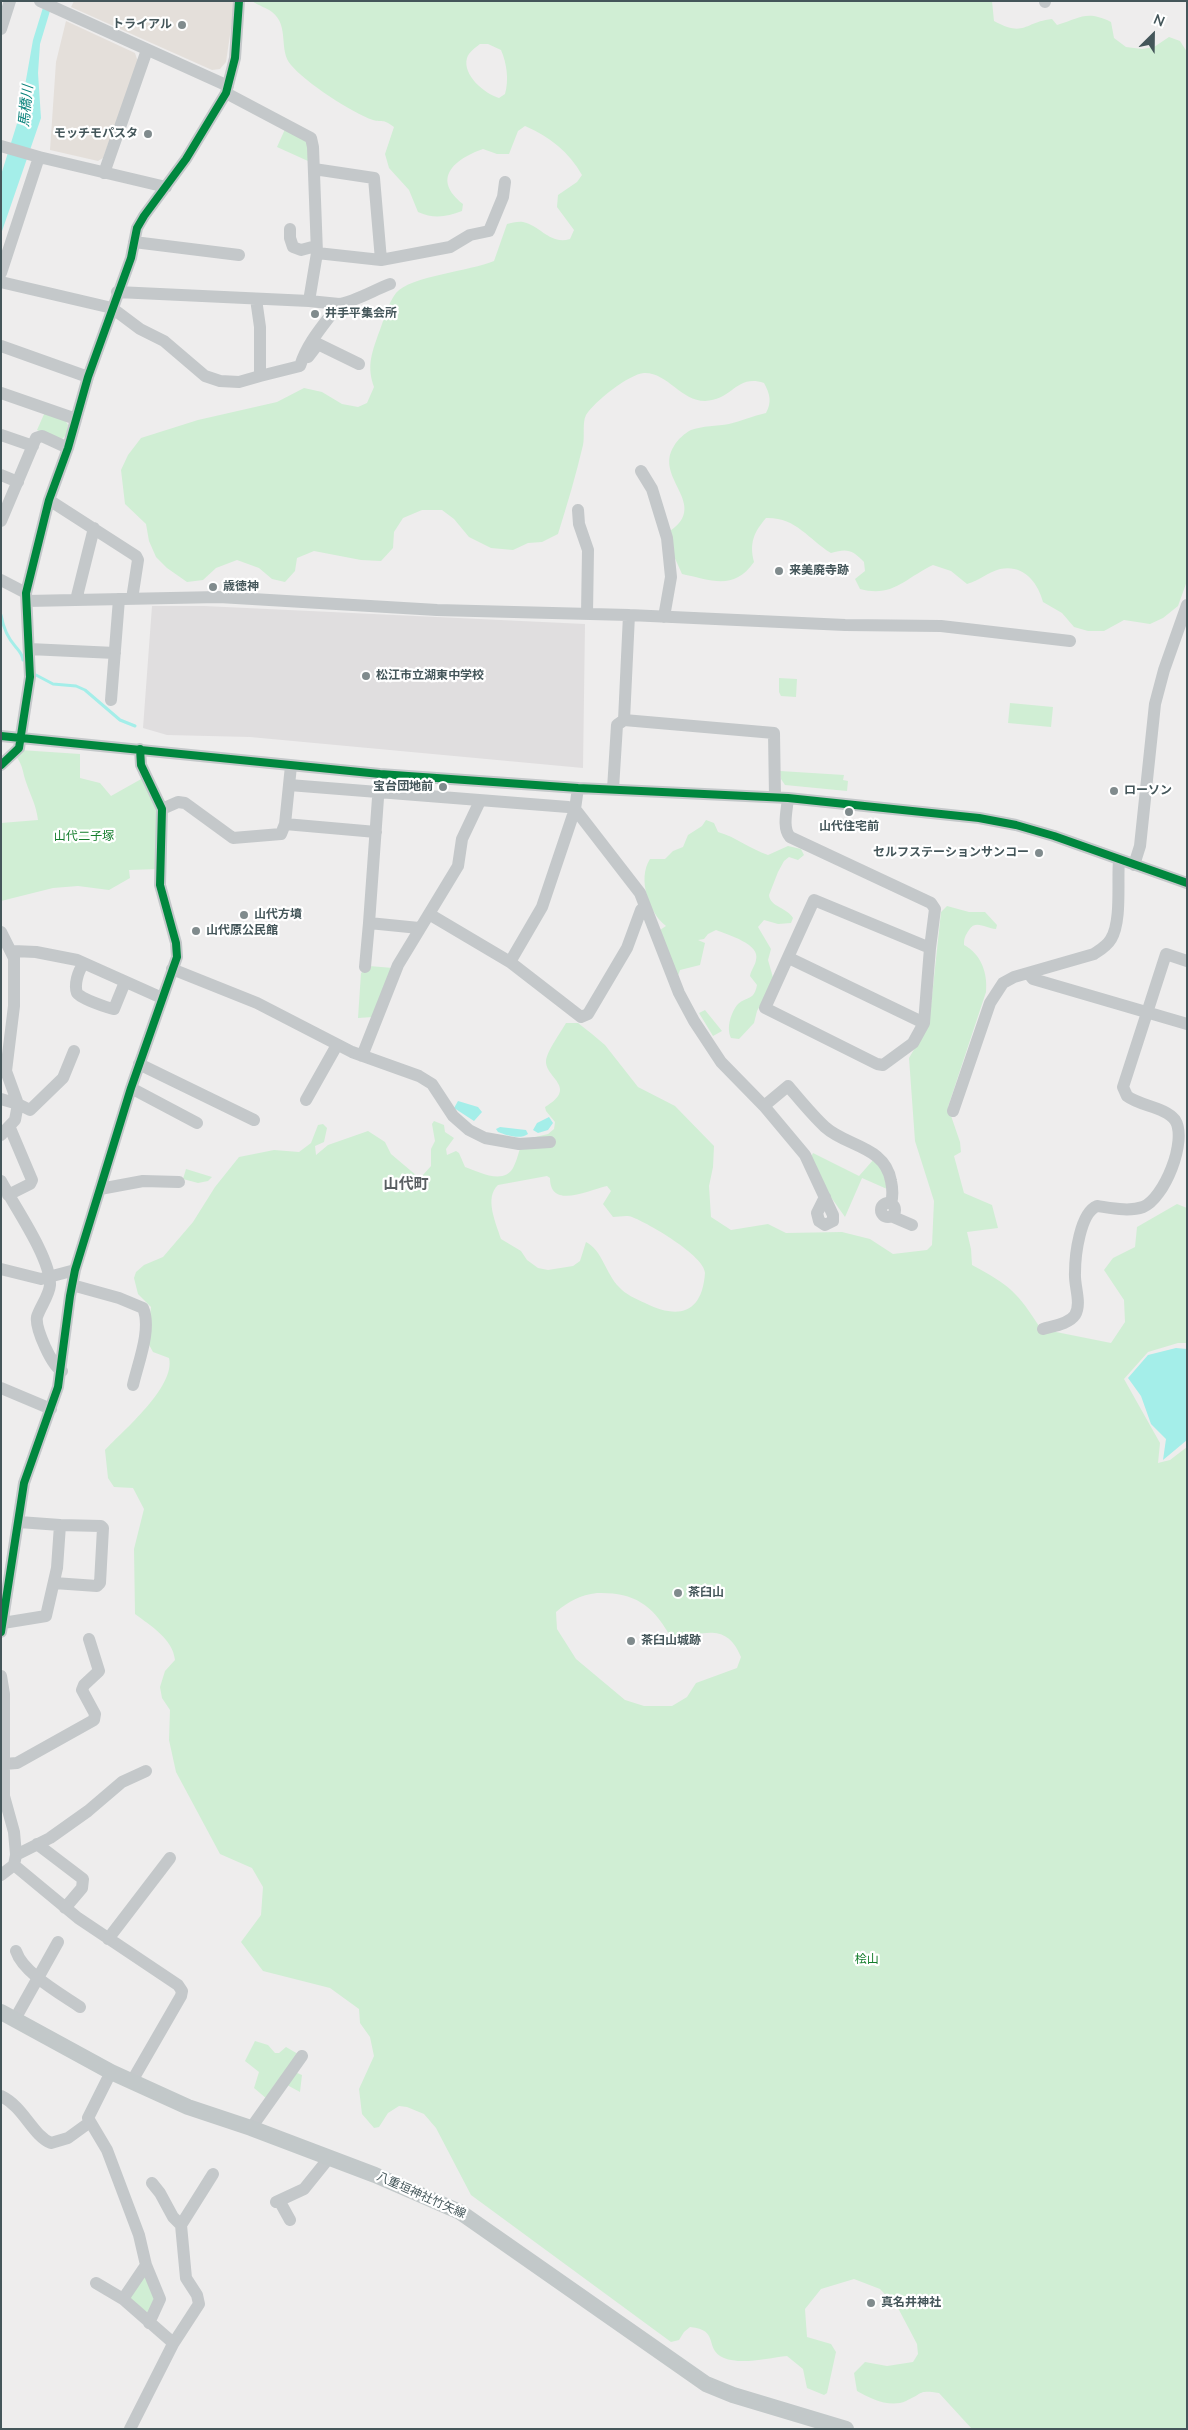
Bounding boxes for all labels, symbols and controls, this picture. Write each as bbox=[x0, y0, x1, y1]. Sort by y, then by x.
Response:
north arrow bbox=[1128, 10, 1178, 60]
text: N bbox=[1151, 10, 1168, 32]
place label: トライアル bbox=[112, 18, 172, 32]
marker: トライアル bbox=[176, 19, 188, 31]
water label: 馬橋川 bbox=[16, 84, 38, 128]
place label: モッチモパスタ bbox=[54, 127, 138, 141]
marker: モッチモパスタ bbox=[142, 128, 154, 140]
place label: 井手平集会所 bbox=[325, 307, 397, 321]
marker: 井手平集会所 bbox=[309, 308, 321, 320]
place label: 来美廃寺跡 bbox=[789, 564, 849, 578]
marker: 来美廃寺跡 bbox=[773, 565, 785, 577]
place label: 歳徳神 bbox=[223, 580, 259, 594]
marker: 歳徳神 bbox=[207, 581, 219, 593]
place label: 松江市立湖東中学校 bbox=[376, 669, 484, 683]
marker: 松江市立湖東中学校 bbox=[360, 670, 372, 682]
place label: 宝台団地前 bbox=[373, 780, 433, 794]
marker: 宝台団地前 bbox=[437, 781, 449, 793]
place label: ローソン bbox=[1124, 784, 1172, 798]
marker: ローソン bbox=[1108, 785, 1120, 797]
marker: 山代住宅前 bbox=[843, 806, 855, 818]
place label: 山代住宅前 bbox=[819, 820, 879, 834]
park label: 山代二子塚 bbox=[54, 830, 114, 844]
place label: セルフステーションサンコー bbox=[873, 846, 1029, 860]
marker: セルフステーションサンコー bbox=[1033, 847, 1045, 859]
place label: 山代方墳 bbox=[254, 908, 302, 922]
marker: 山代方墳 bbox=[238, 909, 250, 921]
place label: 山代原公民館 bbox=[206, 924, 278, 938]
marker: 山代原公民館 bbox=[190, 925, 202, 937]
district label: 山代町 bbox=[384, 1176, 428, 1194]
place label: 茶臼山 bbox=[688, 1586, 724, 1600]
marker: 茶臼山 bbox=[672, 1587, 684, 1599]
place label: 茶臼山城跡 bbox=[641, 1634, 701, 1648]
marker: 茶臼山城跡 bbox=[625, 1635, 637, 1647]
park label: 桧山 bbox=[855, 1953, 879, 1967]
street label: 八重垣神社竹矢線 bbox=[374, 2170, 468, 2222]
place label: 真名井神社 bbox=[881, 2296, 941, 2310]
marker: 真名井神社 bbox=[865, 2297, 877, 2309]

